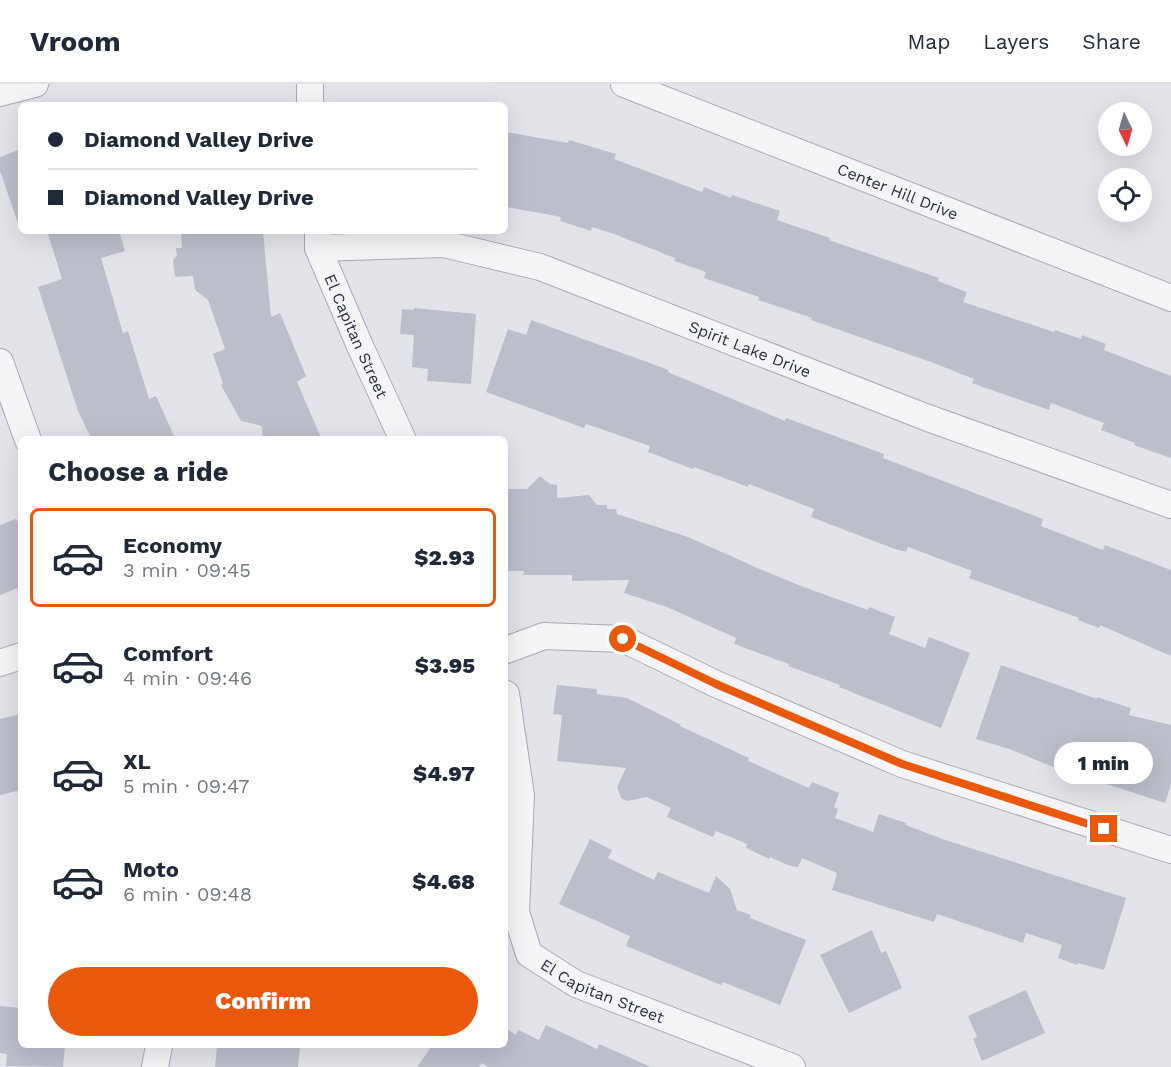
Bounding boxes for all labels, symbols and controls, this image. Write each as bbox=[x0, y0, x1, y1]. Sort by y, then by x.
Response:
text: Vroom bbox=[30, 25, 121, 58]
text: Map bbox=[907, 29, 950, 54]
text: Layers bbox=[983, 29, 1049, 54]
text: Share bbox=[1082, 29, 1141, 54]
north arrow bbox=[1098, 102, 1152, 156]
map controls bbox=[1098, 102, 1152, 222]
text: Diamond Valley Drive bbox=[84, 127, 314, 152]
street label: Center Hill Drive bbox=[834, 159, 961, 224]
button: locate bbox=[1098, 168, 1152, 222]
text: Diamond Valley Drive bbox=[84, 185, 314, 210]
street label: El Capitan Street bbox=[320, 271, 392, 402]
street label: Spirit Lake Drive bbox=[686, 317, 813, 381]
text: Choose a ride bbox=[48, 456, 228, 488]
icon: car bbox=[51, 531, 105, 585]
text: Economy bbox=[123, 533, 222, 558]
text: $2.93 bbox=[414, 545, 475, 570]
text: 3 min · 09:45 bbox=[123, 558, 251, 582]
route start bbox=[609, 625, 636, 652]
icon: car bbox=[51, 639, 105, 693]
text: Comfort bbox=[123, 641, 213, 666]
text: $3.95 bbox=[415, 653, 475, 678]
text: 4 min · 09:46 bbox=[123, 666, 252, 690]
callout: 1 min bbox=[1054, 742, 1154, 784]
icon: car bbox=[51, 747, 105, 801]
text: XL bbox=[123, 749, 151, 774]
text: 1 min bbox=[1078, 751, 1129, 775]
text: $4.97 bbox=[413, 761, 475, 786]
text: 5 min · 09:47 bbox=[123, 774, 250, 798]
route end bbox=[1090, 815, 1117, 842]
icon: car bbox=[51, 855, 105, 909]
text: Moto bbox=[123, 857, 179, 882]
text: $4.68 bbox=[412, 869, 475, 894]
text: 6 min · 09:48 bbox=[123, 882, 252, 906]
street label: El Capitan Street bbox=[537, 955, 667, 1027]
button: Confirm bbox=[48, 967, 478, 1036]

